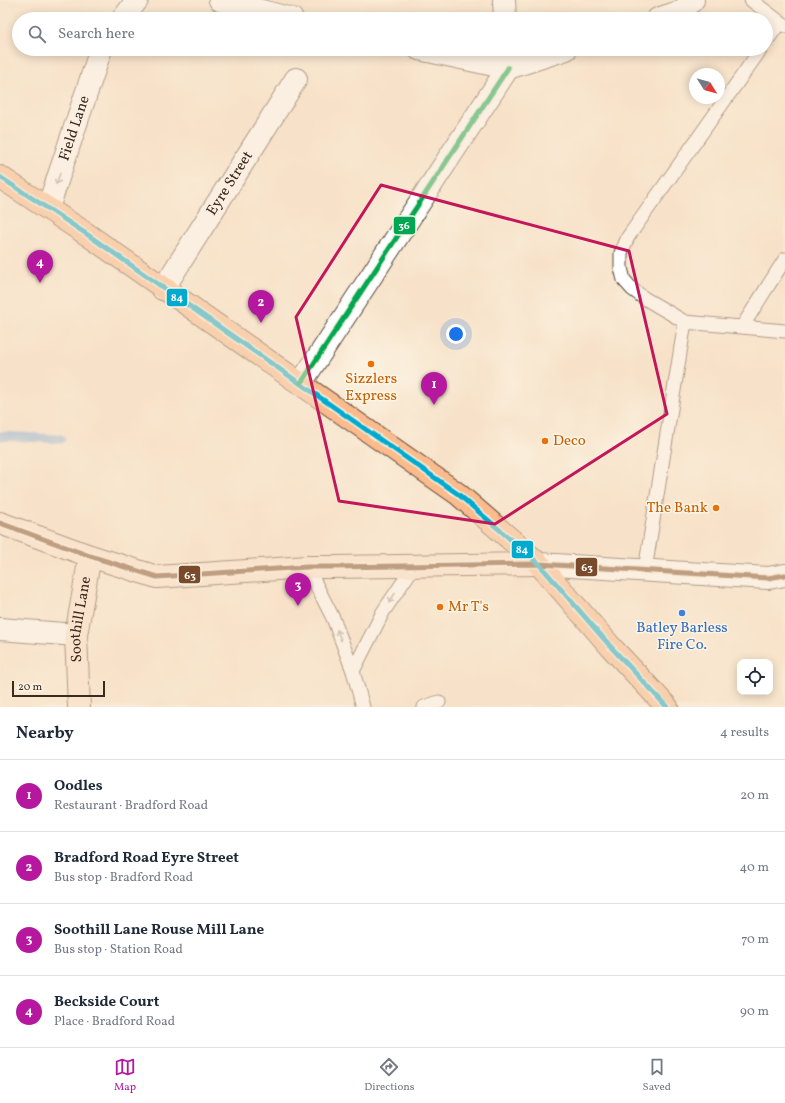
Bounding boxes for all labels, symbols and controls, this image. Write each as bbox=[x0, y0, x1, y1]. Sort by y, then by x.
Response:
search box bbox=[12, 12, 773, 56]
icon: search bbox=[26, 23, 48, 45]
text: Search here bbox=[58, 24, 135, 45]
north arrow bbox=[689, 68, 725, 104]
street label: Field Lane bbox=[54, 93, 95, 164]
street label: Eyre Street bbox=[201, 147, 258, 220]
one-way arrow bbox=[53, 173, 61, 185]
line badge: 36 bbox=[393, 216, 416, 235]
text: 36 bbox=[398, 219, 410, 234]
pin: 4 bbox=[27, 250, 53, 283]
line badge: 84 bbox=[166, 288, 188, 307]
pin: 2 bbox=[248, 290, 274, 323]
text: 84 bbox=[171, 291, 184, 306]
your location bbox=[446, 324, 466, 344]
marker: Sizzlers Express bbox=[366, 359, 376, 369]
place label: Sizzlers Express bbox=[345, 369, 397, 407]
pin: 1 bbox=[421, 372, 447, 405]
place label: Deco bbox=[553, 431, 586, 452]
marker: Deco bbox=[540, 436, 550, 446]
place label: The Bank bbox=[647, 498, 708, 519]
marker: The Bank bbox=[711, 503, 721, 513]
line badge: 84 bbox=[511, 540, 534, 559]
text: 84 bbox=[516, 543, 529, 558]
line badge: 63 bbox=[575, 557, 598, 577]
text: 63 bbox=[581, 561, 593, 576]
line badge: 63 bbox=[178, 565, 201, 584]
text: 63 bbox=[184, 569, 196, 584]
pin: 3 bbox=[285, 573, 311, 606]
street label: Soothill Lane bbox=[65, 575, 97, 663]
one-way arrow bbox=[388, 592, 396, 603]
place label: Mr T's bbox=[448, 597, 489, 618]
marker: Mr T's bbox=[435, 602, 445, 612]
marker: Batley Barless Fire Co. bbox=[677, 608, 687, 618]
place label: Batley Barless Fire Co. bbox=[636, 618, 728, 656]
one-way arrow bbox=[335, 629, 343, 641]
map controls bbox=[737, 659, 773, 695]
button: locate bbox=[737, 659, 773, 695]
scale bar bbox=[12, 679, 105, 698]
text: 20 m bbox=[18, 680, 42, 695]
text: Nearby bbox=[16, 722, 74, 745]
text: 4 results bbox=[720, 724, 769, 742]
text: Oodles bbox=[54, 776, 103, 797]
text: 1 bbox=[26, 787, 32, 805]
text: 20 m bbox=[740, 787, 769, 805]
text: Restaurant · Bradford Road bbox=[54, 797, 208, 815]
text: Bradford Road Eyre Street bbox=[54, 848, 239, 869]
text: 2 bbox=[26, 859, 32, 877]
text: 40 m bbox=[740, 859, 769, 877]
text: Bus stop · Bradford Road bbox=[54, 869, 193, 887]
text: Soothill Lane Rouse Mill Lane bbox=[54, 920, 264, 941]
text: 3 bbox=[26, 931, 32, 949]
text: 70 m bbox=[741, 931, 769, 949]
text: Bus stop · Station Road bbox=[54, 941, 183, 959]
text: Beckside Court bbox=[54, 992, 159, 1013]
text: 4 bbox=[25, 1003, 33, 1021]
text: 90 m bbox=[740, 1003, 769, 1021]
text: Place · Bradford Road bbox=[54, 1013, 175, 1031]
tab: Map bbox=[114, 1056, 136, 1095]
tab: Directions bbox=[364, 1056, 415, 1095]
tab: Saved bbox=[643, 1056, 671, 1095]

